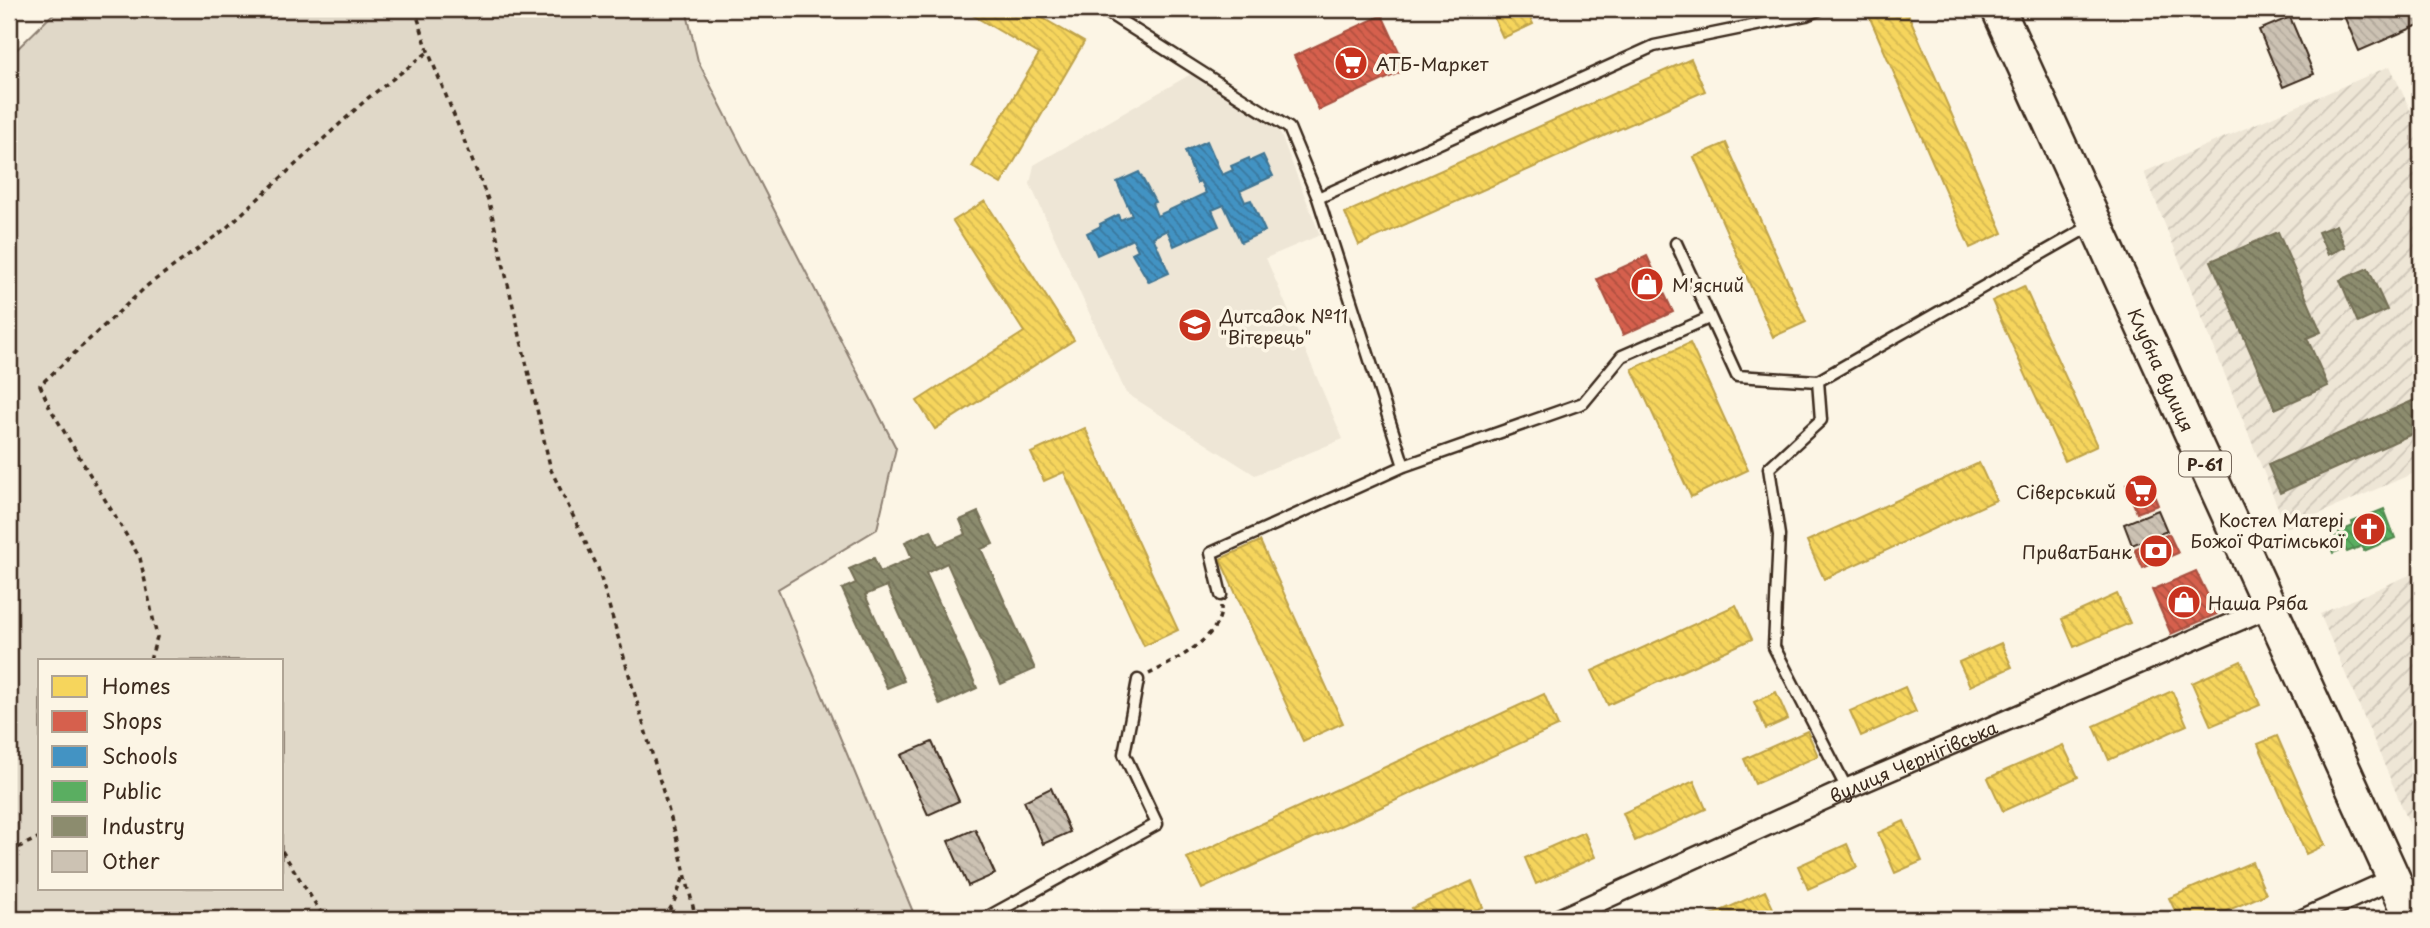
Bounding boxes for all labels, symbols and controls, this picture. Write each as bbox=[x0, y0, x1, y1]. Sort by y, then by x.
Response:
supermarket icon: АТБ-Маркет bbox=[1332, 44, 1370, 82]
place label: АТБ-Маркет bbox=[1376, 50, 1489, 77]
shop icon: М'ясний bbox=[1628, 265, 1666, 303]
place label: М'ясний bbox=[1672, 271, 1744, 298]
place label: Дитсадок №11 "Вітерець" bbox=[1219, 302, 1348, 350]
street label: Клубна вулиця bbox=[2122, 303, 2202, 436]
school or university icon: Дитсадок №11 "Вітерець" bbox=[1176, 306, 1214, 344]
road number: Р-61 bbox=[2179, 452, 2231, 477]
supermarket icon: Сіверський bbox=[2122, 472, 2160, 510]
place label: Сіверський bbox=[2016, 478, 2116, 505]
place label: Костел Матері Божої Фатімської bbox=[2191, 506, 2345, 554]
church icon: Костел Матері Божої Фатімської bbox=[2350, 510, 2388, 548]
bank icon: ПриватБанк bbox=[2137, 532, 2175, 570]
place label: ПриватБанк bbox=[2022, 538, 2132, 565]
shop icon: Наша Ряба bbox=[2165, 583, 2203, 621]
place label: Наша Ряба bbox=[2208, 589, 2308, 616]
legend bbox=[38, 659, 284, 890]
text: Homes bbox=[102, 669, 170, 701]
text: Shops bbox=[102, 704, 162, 736]
street label: вулиця Чернігівська bbox=[1825, 712, 2002, 809]
text: Schools bbox=[102, 739, 178, 771]
text: Public bbox=[102, 774, 162, 806]
text: Industry bbox=[102, 809, 185, 841]
text: Other bbox=[102, 844, 160, 876]

